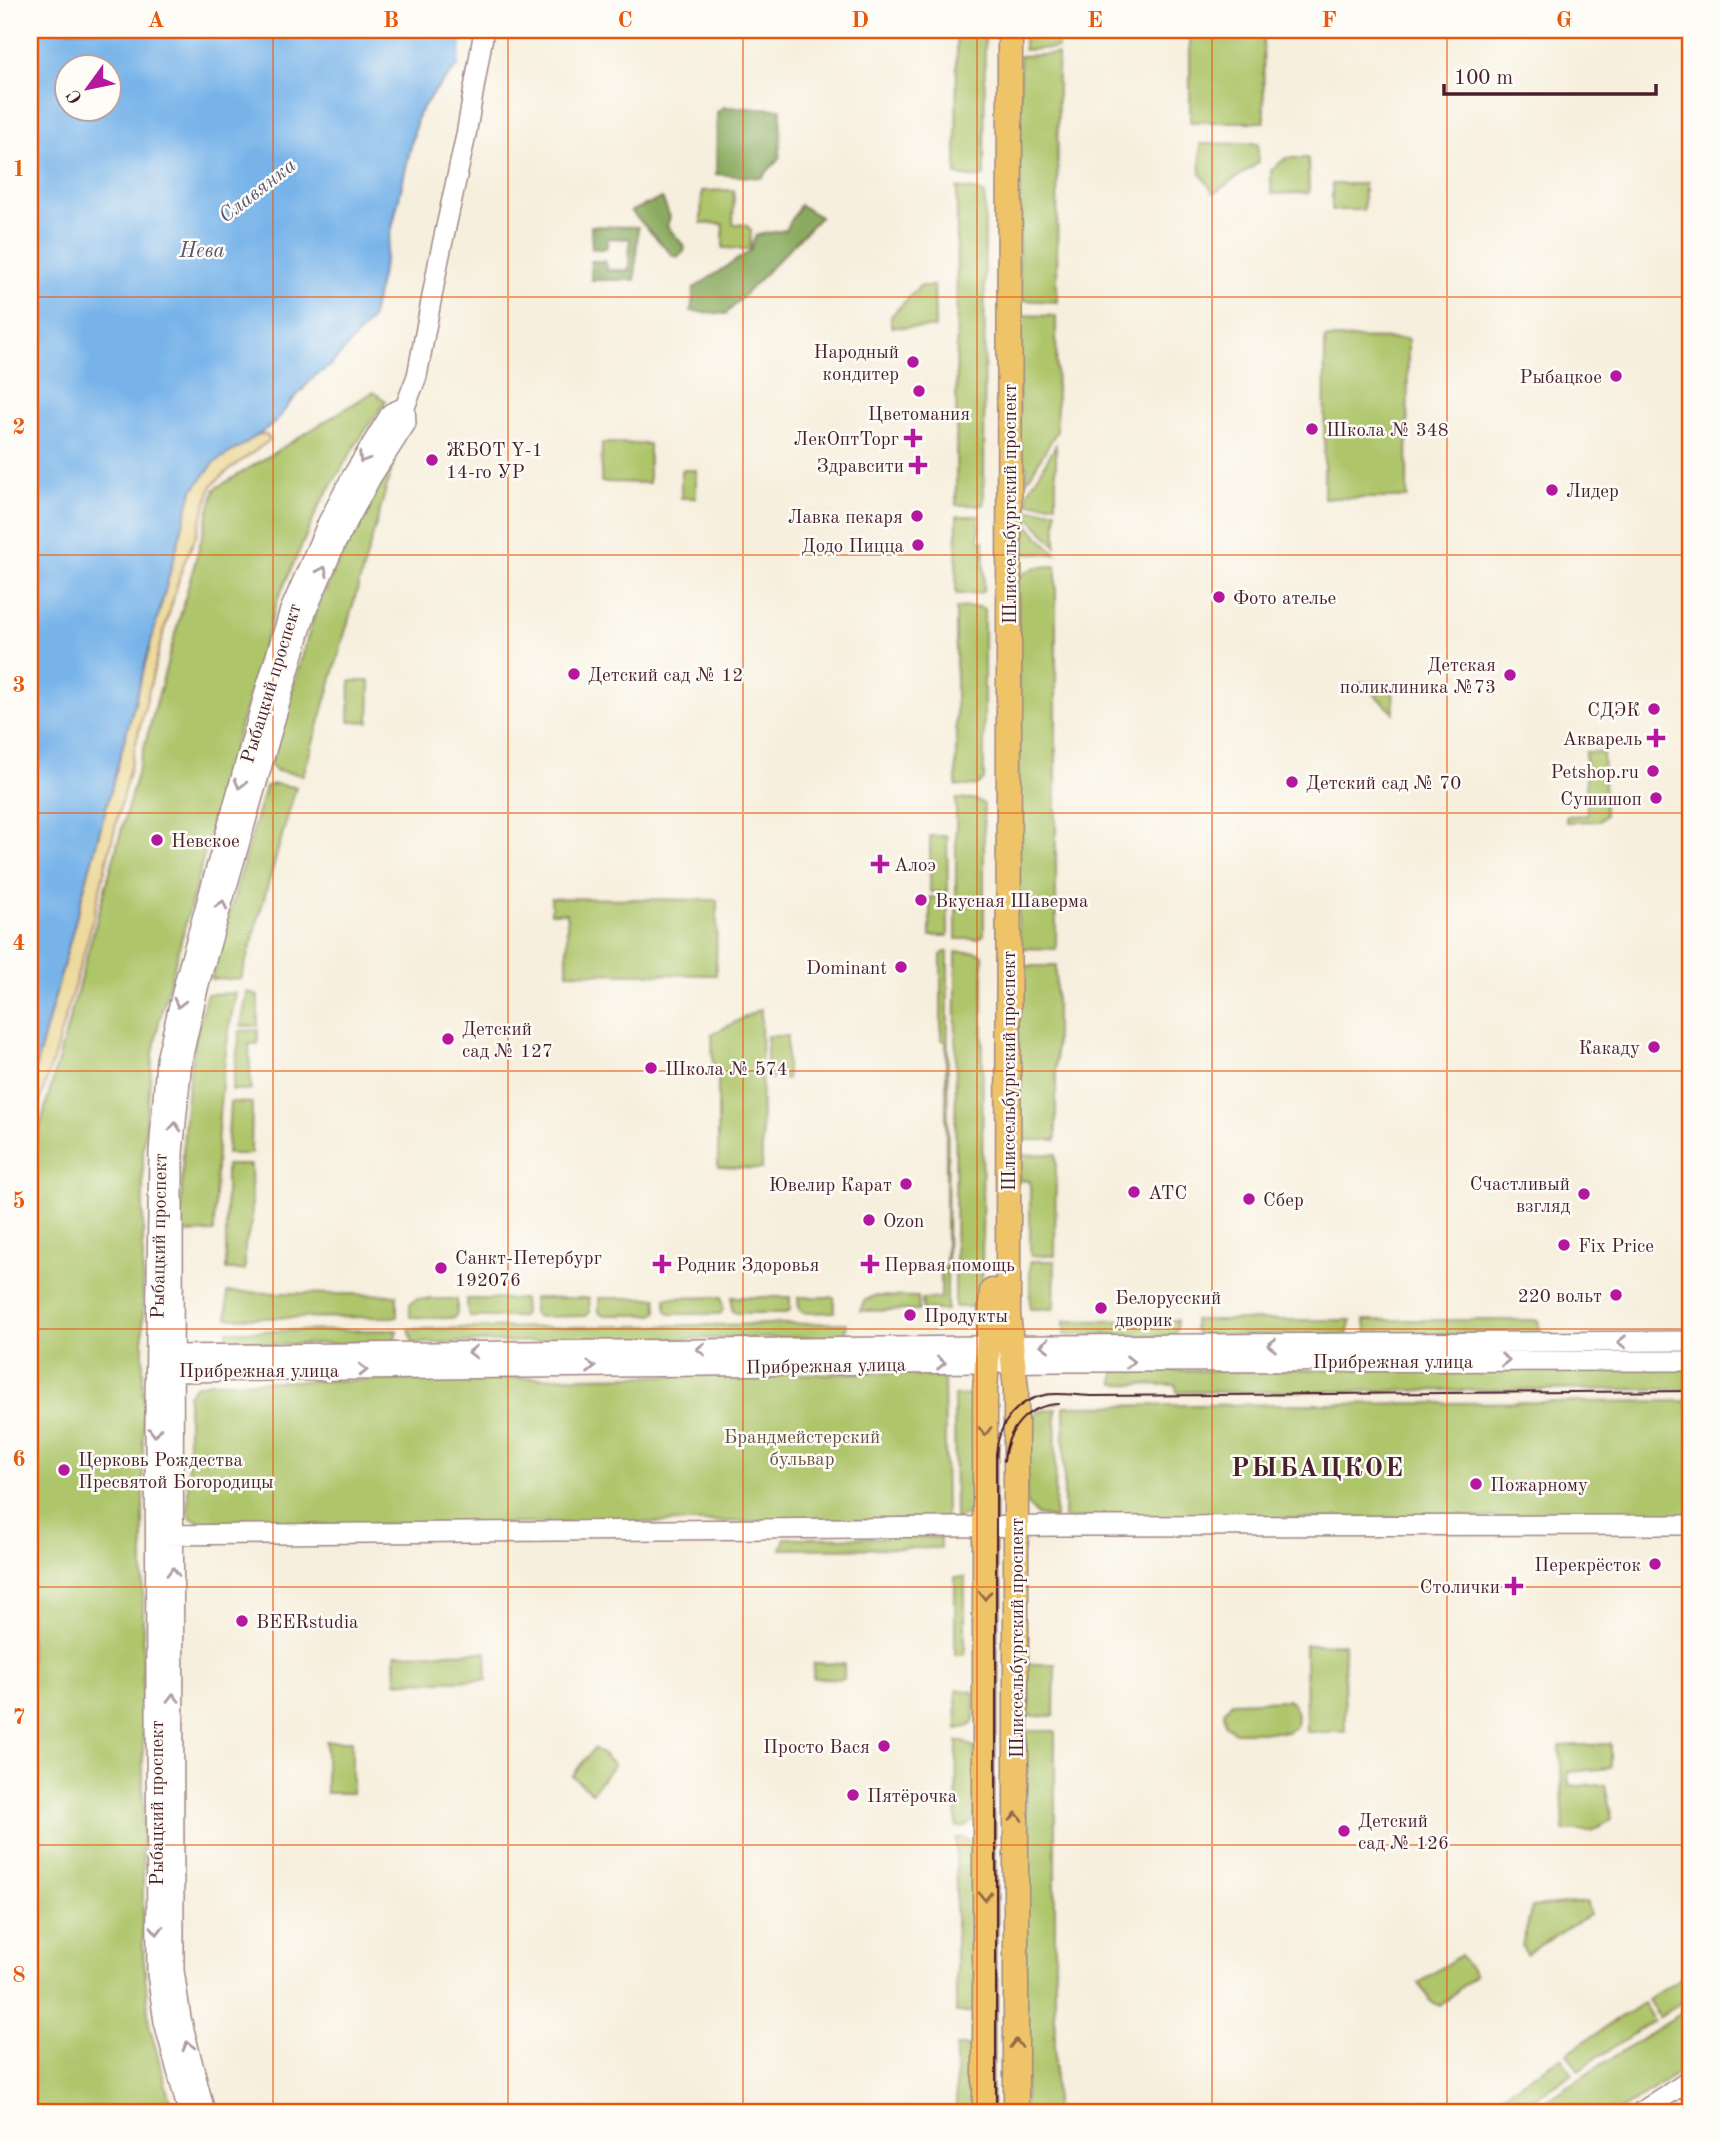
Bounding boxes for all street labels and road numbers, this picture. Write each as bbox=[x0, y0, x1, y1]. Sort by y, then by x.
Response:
street label: Шлиссельбургский проспект bbox=[1002, 384, 1021, 624]
street label: Рыбацкий проспект bbox=[239, 602, 306, 766]
street label: Шлиссельбургский проспект bbox=[1001, 951, 1020, 1191]
street label: Рыбацкий проспект bbox=[150, 1153, 171, 1319]
street label: Прибрежная улица bbox=[1313, 1354, 1474, 1373]
street label: Прибрежная улица bbox=[746, 1357, 907, 1378]
street label: Прибрежная улица bbox=[179, 1363, 340, 1382]
street label: Шлиссельбургский проспект bbox=[1009, 1518, 1028, 1758]
street label: Рыбацкий проспект bbox=[149, 1720, 168, 1886]

